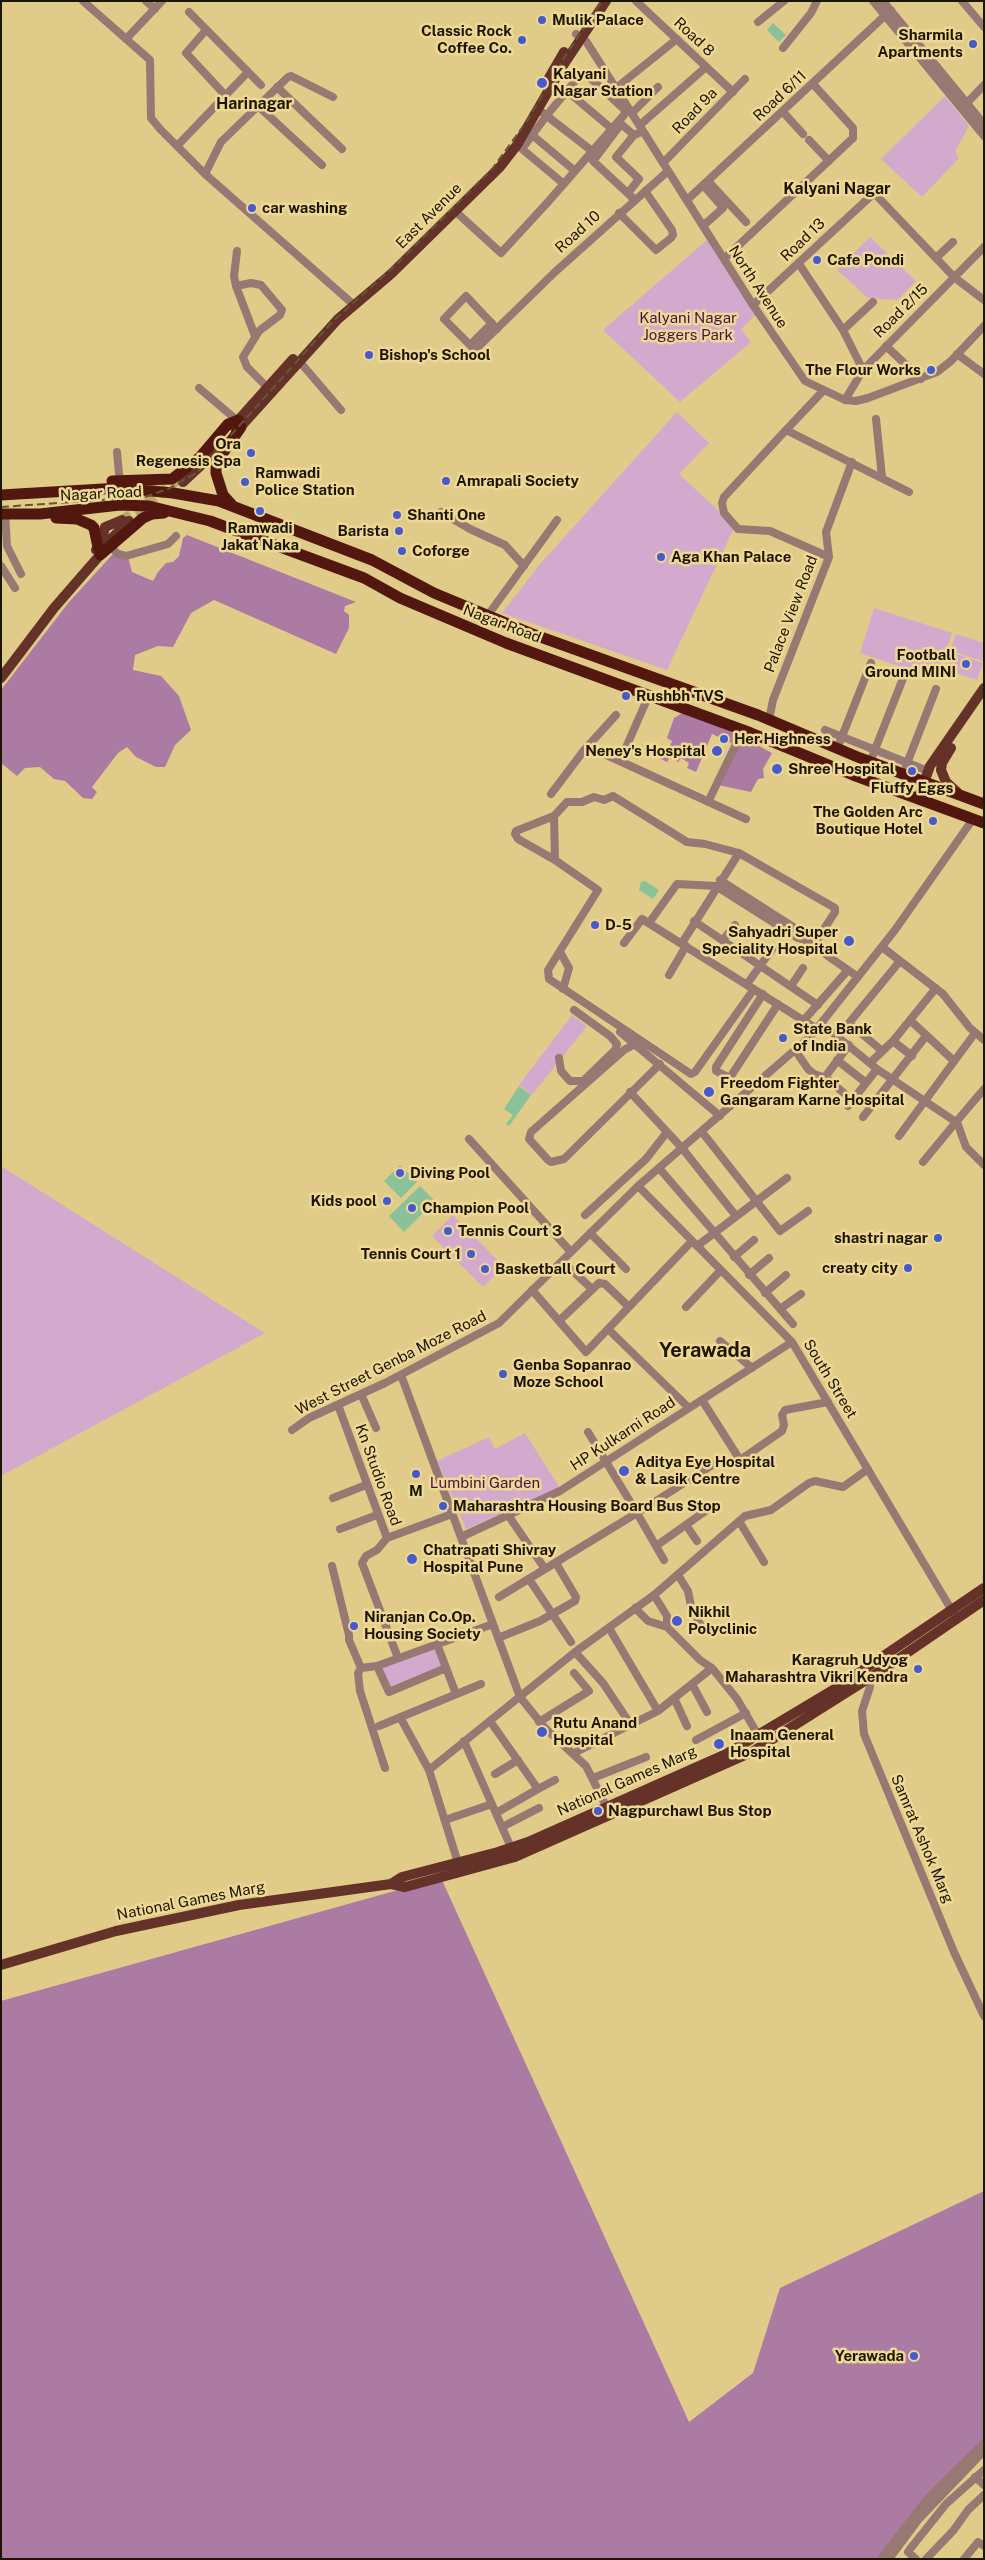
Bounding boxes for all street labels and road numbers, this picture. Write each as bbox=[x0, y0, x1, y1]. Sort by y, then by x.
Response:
street label: Road 8 bbox=[670, 14, 718, 60]
street label: Road 6/11 bbox=[750, 67, 810, 125]
street label: Road 9a bbox=[669, 84, 721, 138]
street label: East Avenue bbox=[392, 179, 466, 253]
street label: Road 10 bbox=[552, 207, 604, 257]
street label: Road 13 bbox=[777, 215, 829, 265]
street label: North Avenue bbox=[725, 242, 791, 332]
street label: Road 2/15 bbox=[870, 280, 932, 342]
street label: Nagar Road bbox=[60, 483, 142, 505]
street label: Palace View Road bbox=[760, 553, 822, 675]
street label: Nagar Road bbox=[460, 601, 544, 647]
street label: West Street Genba Moze Road bbox=[293, 1307, 489, 1419]
street label: South Street bbox=[799, 1336, 861, 1422]
street label: HP Kulkarni Road bbox=[567, 1393, 679, 1475]
street label: Kn Studio Road bbox=[351, 1422, 405, 1528]
street label: National Games Marg bbox=[554, 1742, 700, 1820]
street label: Samrat Ashok Marg bbox=[887, 1772, 957, 1906]
street label: National Games Marg bbox=[115, 1878, 267, 1924]

